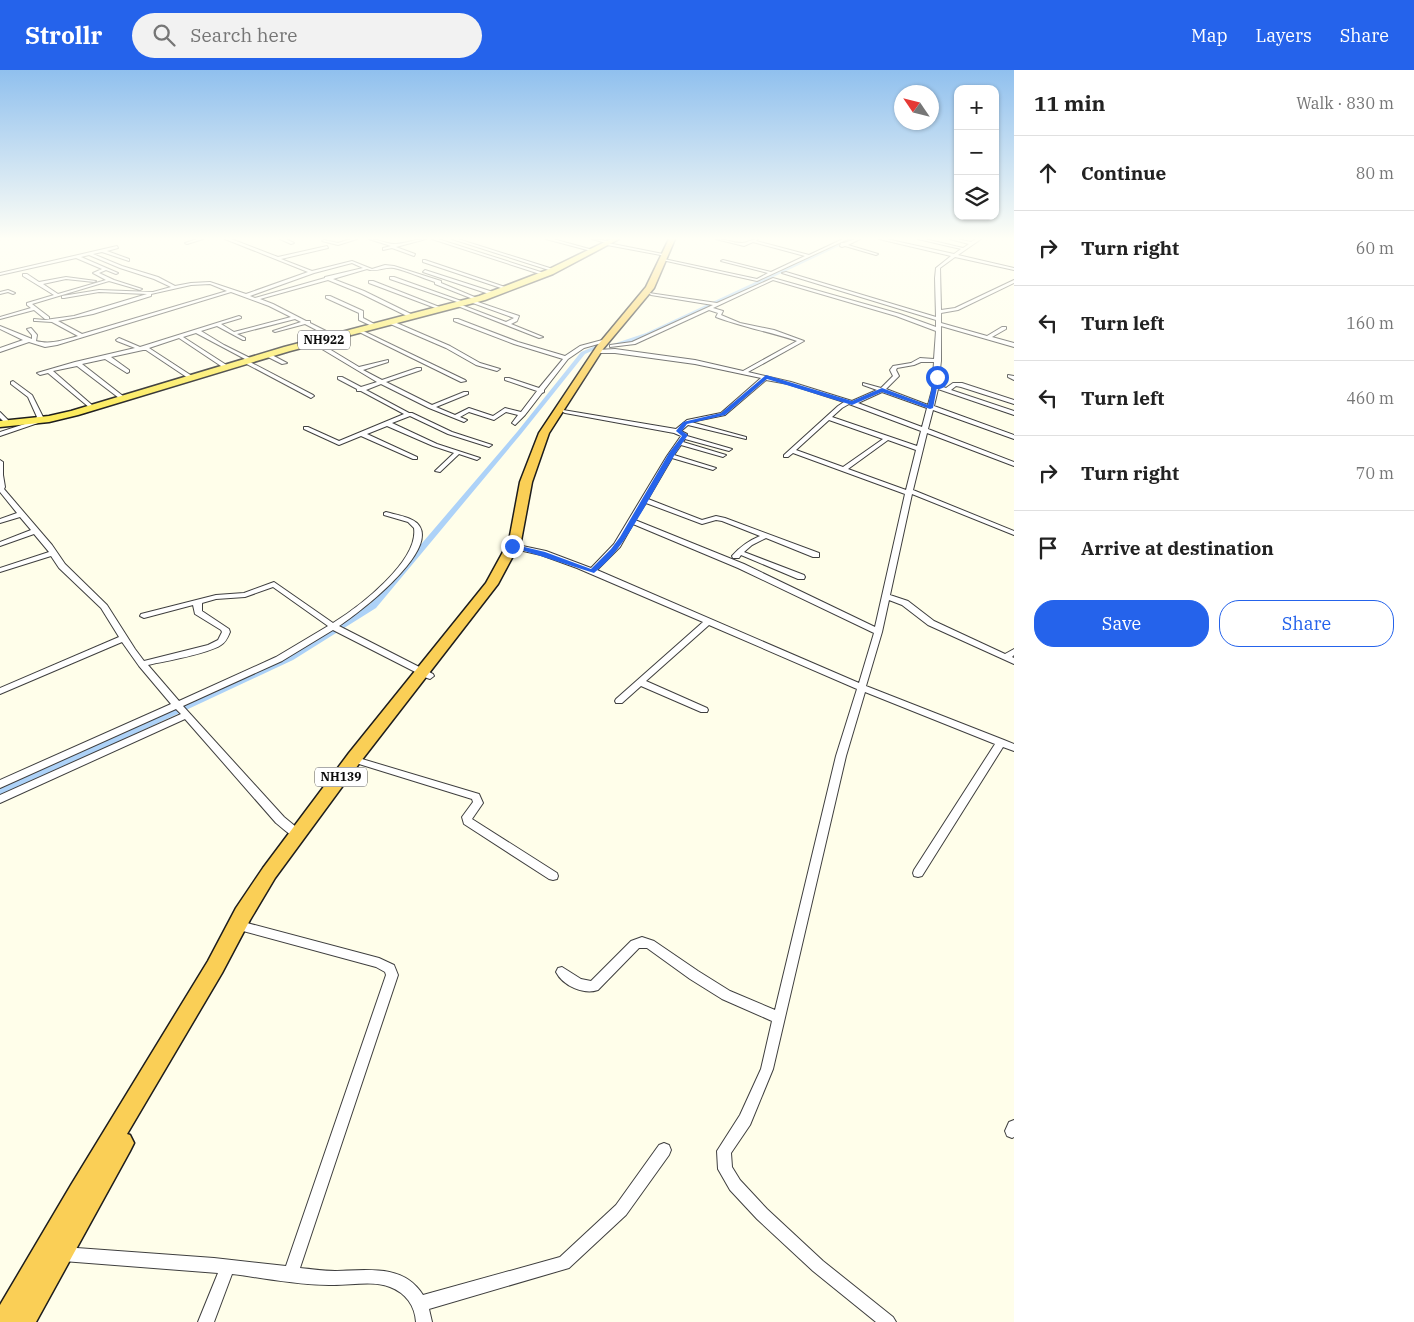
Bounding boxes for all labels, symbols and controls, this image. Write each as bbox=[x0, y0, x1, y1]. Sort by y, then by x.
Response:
search box bbox=[132, 13, 482, 58]
text: Strollr bbox=[25, 19, 102, 51]
icon: search bbox=[150, 21, 178, 49]
text: Search here bbox=[190, 23, 297, 47]
text: Map bbox=[1191, 24, 1228, 47]
text: Layers bbox=[1256, 24, 1312, 47]
text: Share bbox=[1340, 24, 1389, 47]
north arrow bbox=[894, 85, 939, 130]
map controls bbox=[954, 85, 999, 220]
button: + bbox=[954, 85, 999, 130]
text: 11 min bbox=[1034, 89, 1105, 117]
text: Walk · 830 m bbox=[1296, 93, 1394, 113]
button: − bbox=[954, 130, 999, 175]
icon: ahead bbox=[1034, 159, 1062, 187]
text: Continue bbox=[1081, 161, 1166, 185]
text: 80 m bbox=[1356, 163, 1394, 183]
button: layers bbox=[954, 175, 999, 220]
icon: right bbox=[1034, 234, 1062, 262]
text: Turn right bbox=[1081, 236, 1179, 260]
text: 60 m bbox=[1356, 238, 1394, 258]
icon: left bbox=[1034, 309, 1062, 337]
text: Turn left bbox=[1081, 311, 1164, 335]
text: 160 m bbox=[1346, 313, 1394, 333]
road number: NH922 bbox=[298, 330, 350, 350]
route start bbox=[926, 366, 949, 389]
icon: left bbox=[1034, 384, 1062, 412]
text: Turn left bbox=[1081, 386, 1164, 410]
text: 460 m bbox=[1346, 388, 1394, 408]
icon: right bbox=[1034, 459, 1062, 487]
text: Turn right bbox=[1081, 461, 1179, 485]
text: 70 m bbox=[1356, 463, 1394, 483]
icon: arrive bbox=[1034, 534, 1062, 562]
route end bbox=[501, 535, 524, 558]
text: Arrive at destination bbox=[1081, 536, 1274, 560]
button: Save bbox=[1034, 600, 1209, 647]
button: Share bbox=[1219, 600, 1394, 647]
road number: NH139 bbox=[315, 768, 367, 786]

